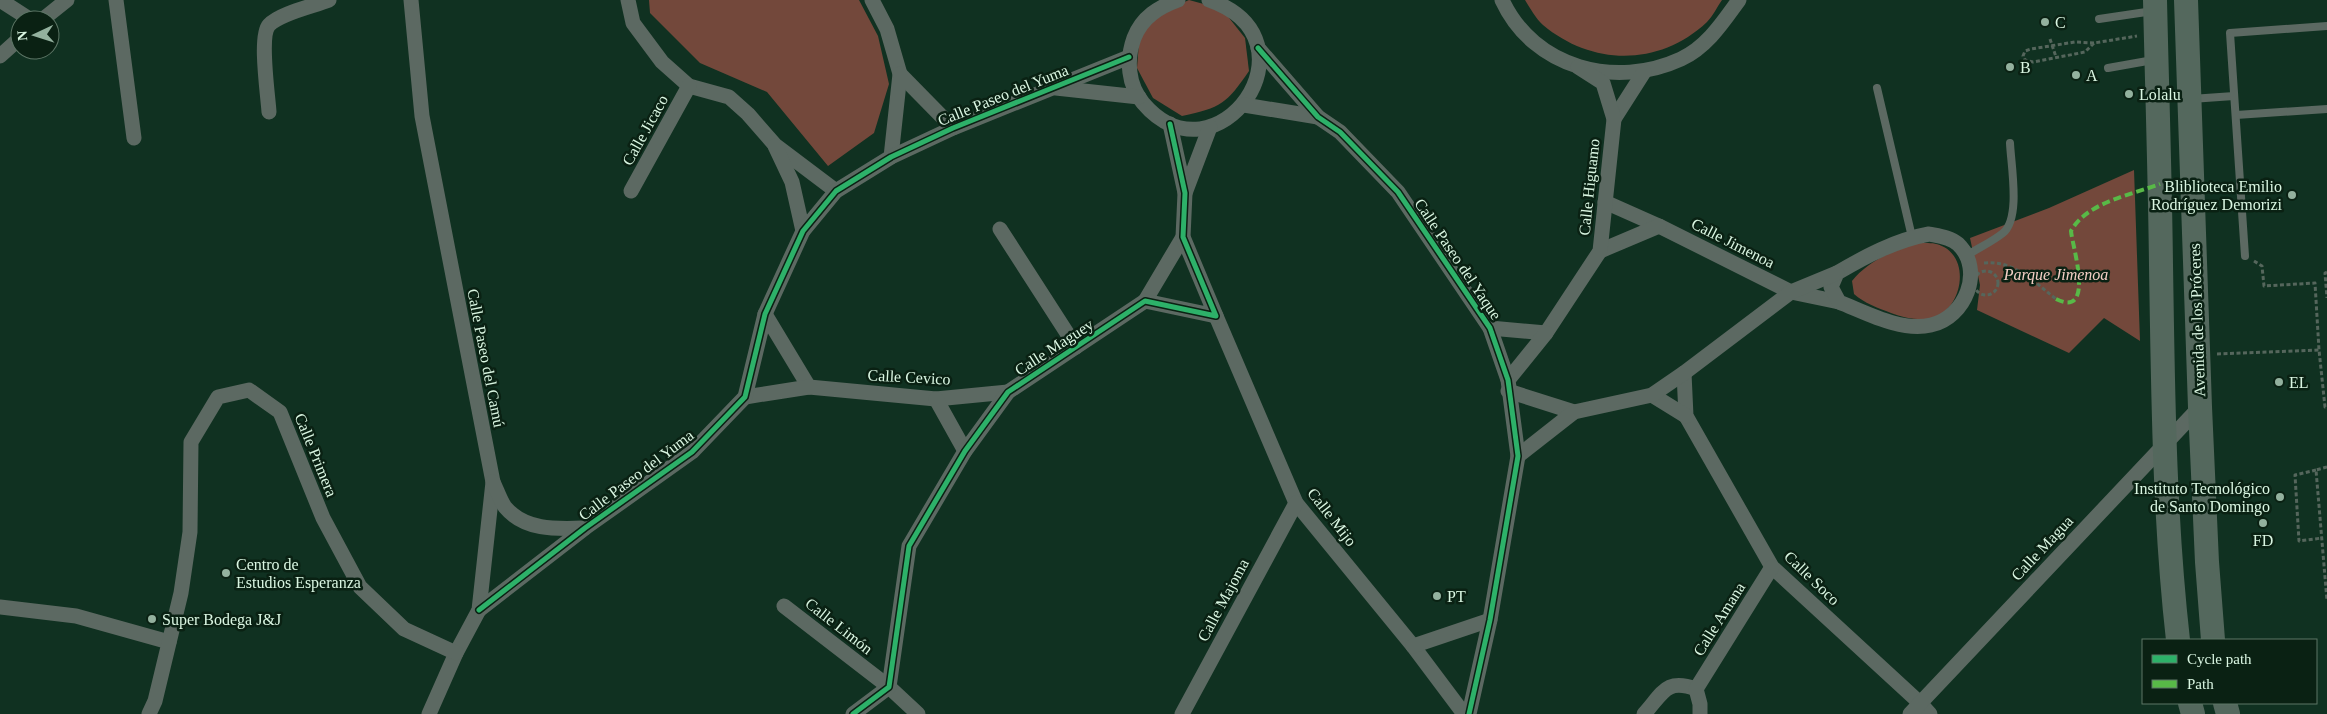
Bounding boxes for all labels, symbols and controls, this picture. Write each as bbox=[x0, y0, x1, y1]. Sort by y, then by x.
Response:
north arrow bbox=[10, 10, 60, 60]
place label: C bbox=[2055, 14, 2066, 31]
marker: C bbox=[2039, 16, 2051, 28]
text: N bbox=[15, 30, 30, 41]
place label: B bbox=[2020, 59, 2031, 76]
street label: Calle Paseo del Yuma bbox=[935, 61, 1071, 129]
marker: B bbox=[2004, 61, 2016, 73]
place label: A bbox=[2086, 67, 2098, 84]
marker: A bbox=[2070, 69, 2082, 81]
place label: Lolalu bbox=[2139, 86, 2181, 103]
marker: Lolalu bbox=[2123, 88, 2135, 100]
street label: Calle Jicaco bbox=[619, 92, 671, 168]
street label: Calle Higuamo bbox=[1575, 138, 1604, 236]
place label: Bliblioteca Emilio Rodríguez Demorizi bbox=[2151, 178, 2283, 214]
marker: Bliblioteca Emilio Rodríguez Demorizi bbox=[2286, 189, 2298, 201]
street label: Calle Paseo del Yaque bbox=[1410, 195, 1505, 323]
street label: Calle Jimenoa bbox=[1689, 215, 1777, 271]
street label: Avenida de los Próceres bbox=[2186, 243, 2208, 397]
park label: Parque Jimenoa bbox=[2003, 266, 2108, 284]
street label: Calle Paseo del Camú bbox=[464, 287, 508, 429]
street label: Calle Maguey bbox=[1012, 315, 1097, 380]
street label: Calle Cevico bbox=[867, 366, 951, 388]
place label: EL bbox=[2289, 374, 2309, 391]
marker: EL bbox=[2273, 376, 2285, 388]
street label: Calle Primera bbox=[292, 411, 340, 499]
street label: Calle Paseo del Yuma bbox=[575, 426, 697, 524]
place label: Instituto Tecnológico de Santo Domingo bbox=[2134, 480, 2270, 516]
street label: Calle Mijo bbox=[1303, 485, 1360, 550]
marker: Instituto Tecnológico de Santo Domingo bbox=[2274, 491, 2286, 503]
street label: Calle Magua bbox=[2008, 512, 2077, 585]
marker: FD bbox=[2257, 517, 2269, 529]
place label: FD bbox=[2253, 532, 2273, 549]
street label: Calle Soco bbox=[1781, 548, 1843, 608]
place label: Centro de Estudios Esperanza bbox=[236, 556, 361, 592]
street label: Calle Majoma bbox=[1194, 556, 1253, 645]
marker: Centro de Estudios Esperanza bbox=[220, 567, 232, 579]
street label: Calle Amana bbox=[1690, 579, 1748, 659]
place label: PT bbox=[1447, 588, 1466, 605]
marker: PT bbox=[1431, 590, 1443, 602]
street label: Calle Limón bbox=[802, 595, 876, 657]
place label: Super Bodega J&J bbox=[162, 611, 281, 629]
marker: Super Bodega J&J bbox=[146, 613, 158, 625]
legend bbox=[2142, 639, 2317, 704]
text: Cycle path bbox=[2187, 651, 2252, 667]
text: Path bbox=[2187, 676, 2214, 692]

